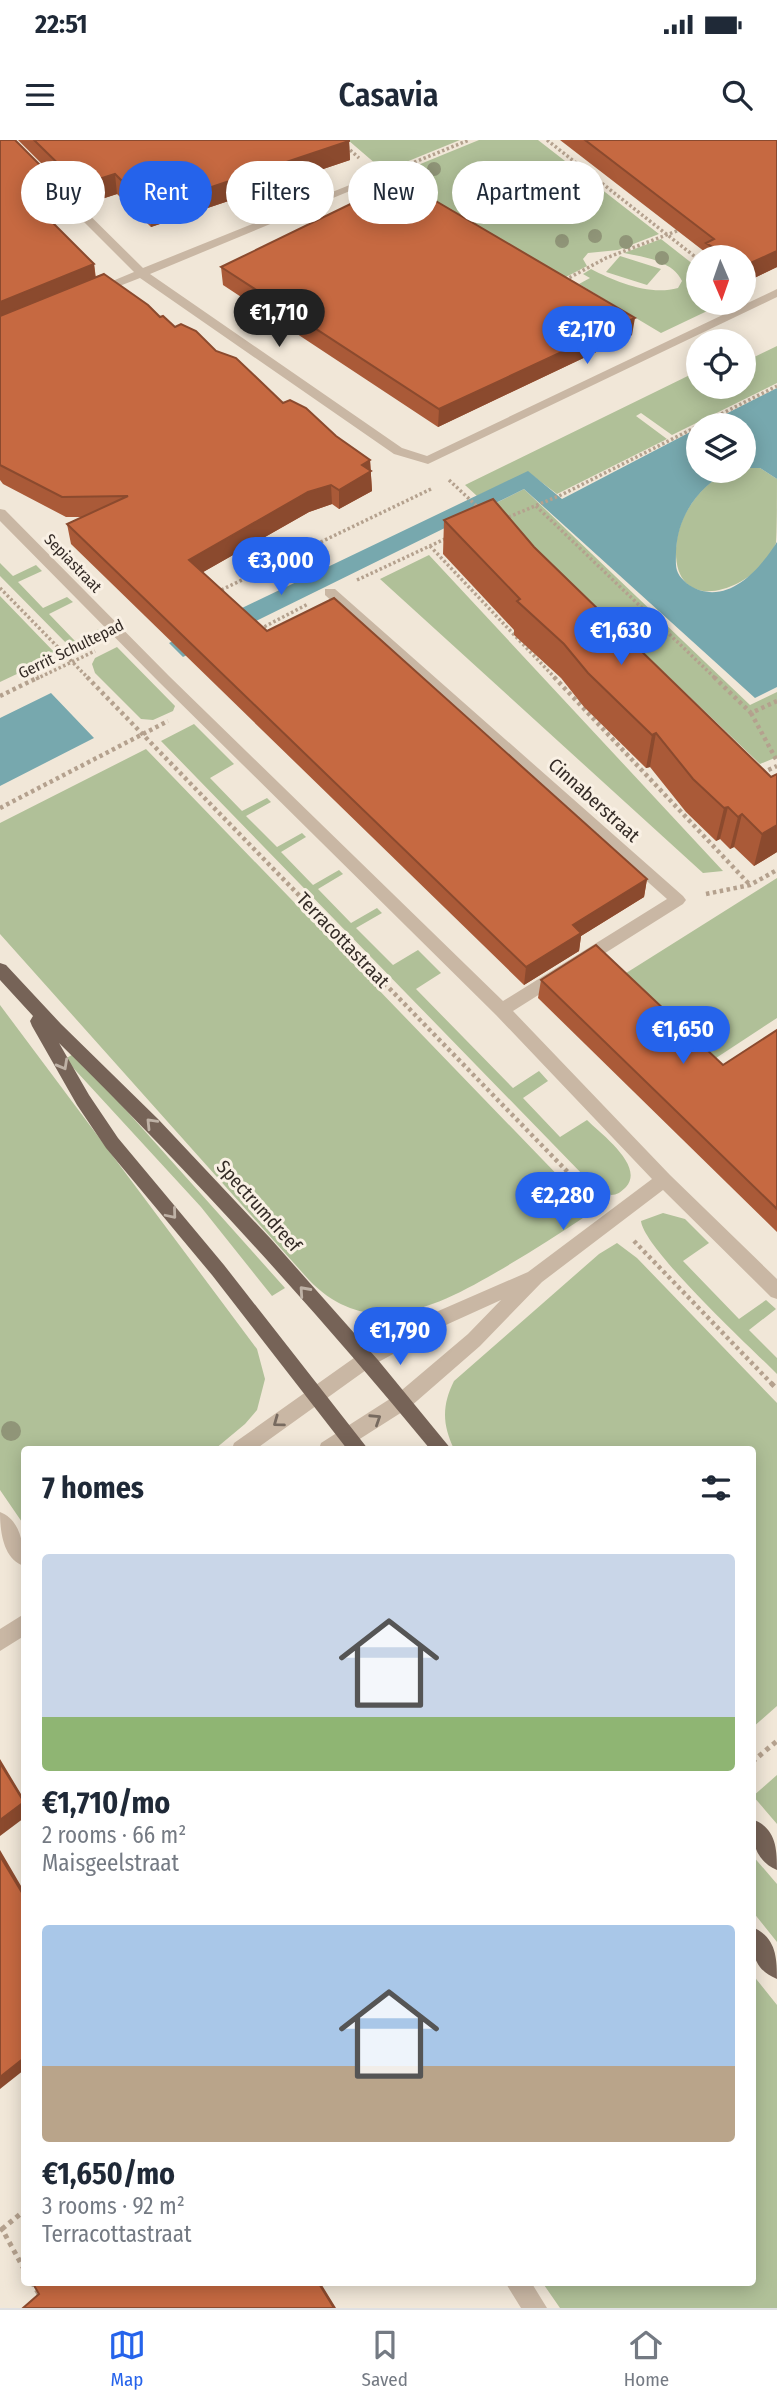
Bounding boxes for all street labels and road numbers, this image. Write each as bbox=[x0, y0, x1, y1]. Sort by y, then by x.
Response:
street label: Sepiastraat bbox=[40, 530, 106, 597]
street label: Gerrit Schultepad bbox=[15, 615, 127, 683]
street label: Cinnaberstraat bbox=[544, 753, 645, 847]
street label: Terracottastraat bbox=[292, 888, 395, 993]
street label: Spectrumdreef bbox=[212, 1155, 307, 1257]

